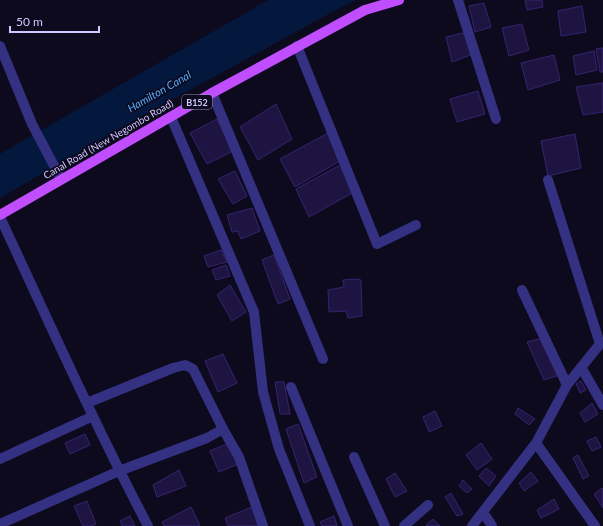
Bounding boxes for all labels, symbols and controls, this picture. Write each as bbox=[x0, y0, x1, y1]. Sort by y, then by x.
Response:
scale bar bbox=[10, 8, 99, 34]
text: 50 m bbox=[16, 14, 43, 29]
water label: Hamilton Canal bbox=[125, 67, 194, 114]
road number: B152 bbox=[182, 95, 212, 109]
street label: Canal Road (New Negombo Road) bbox=[41, 97, 175, 181]

